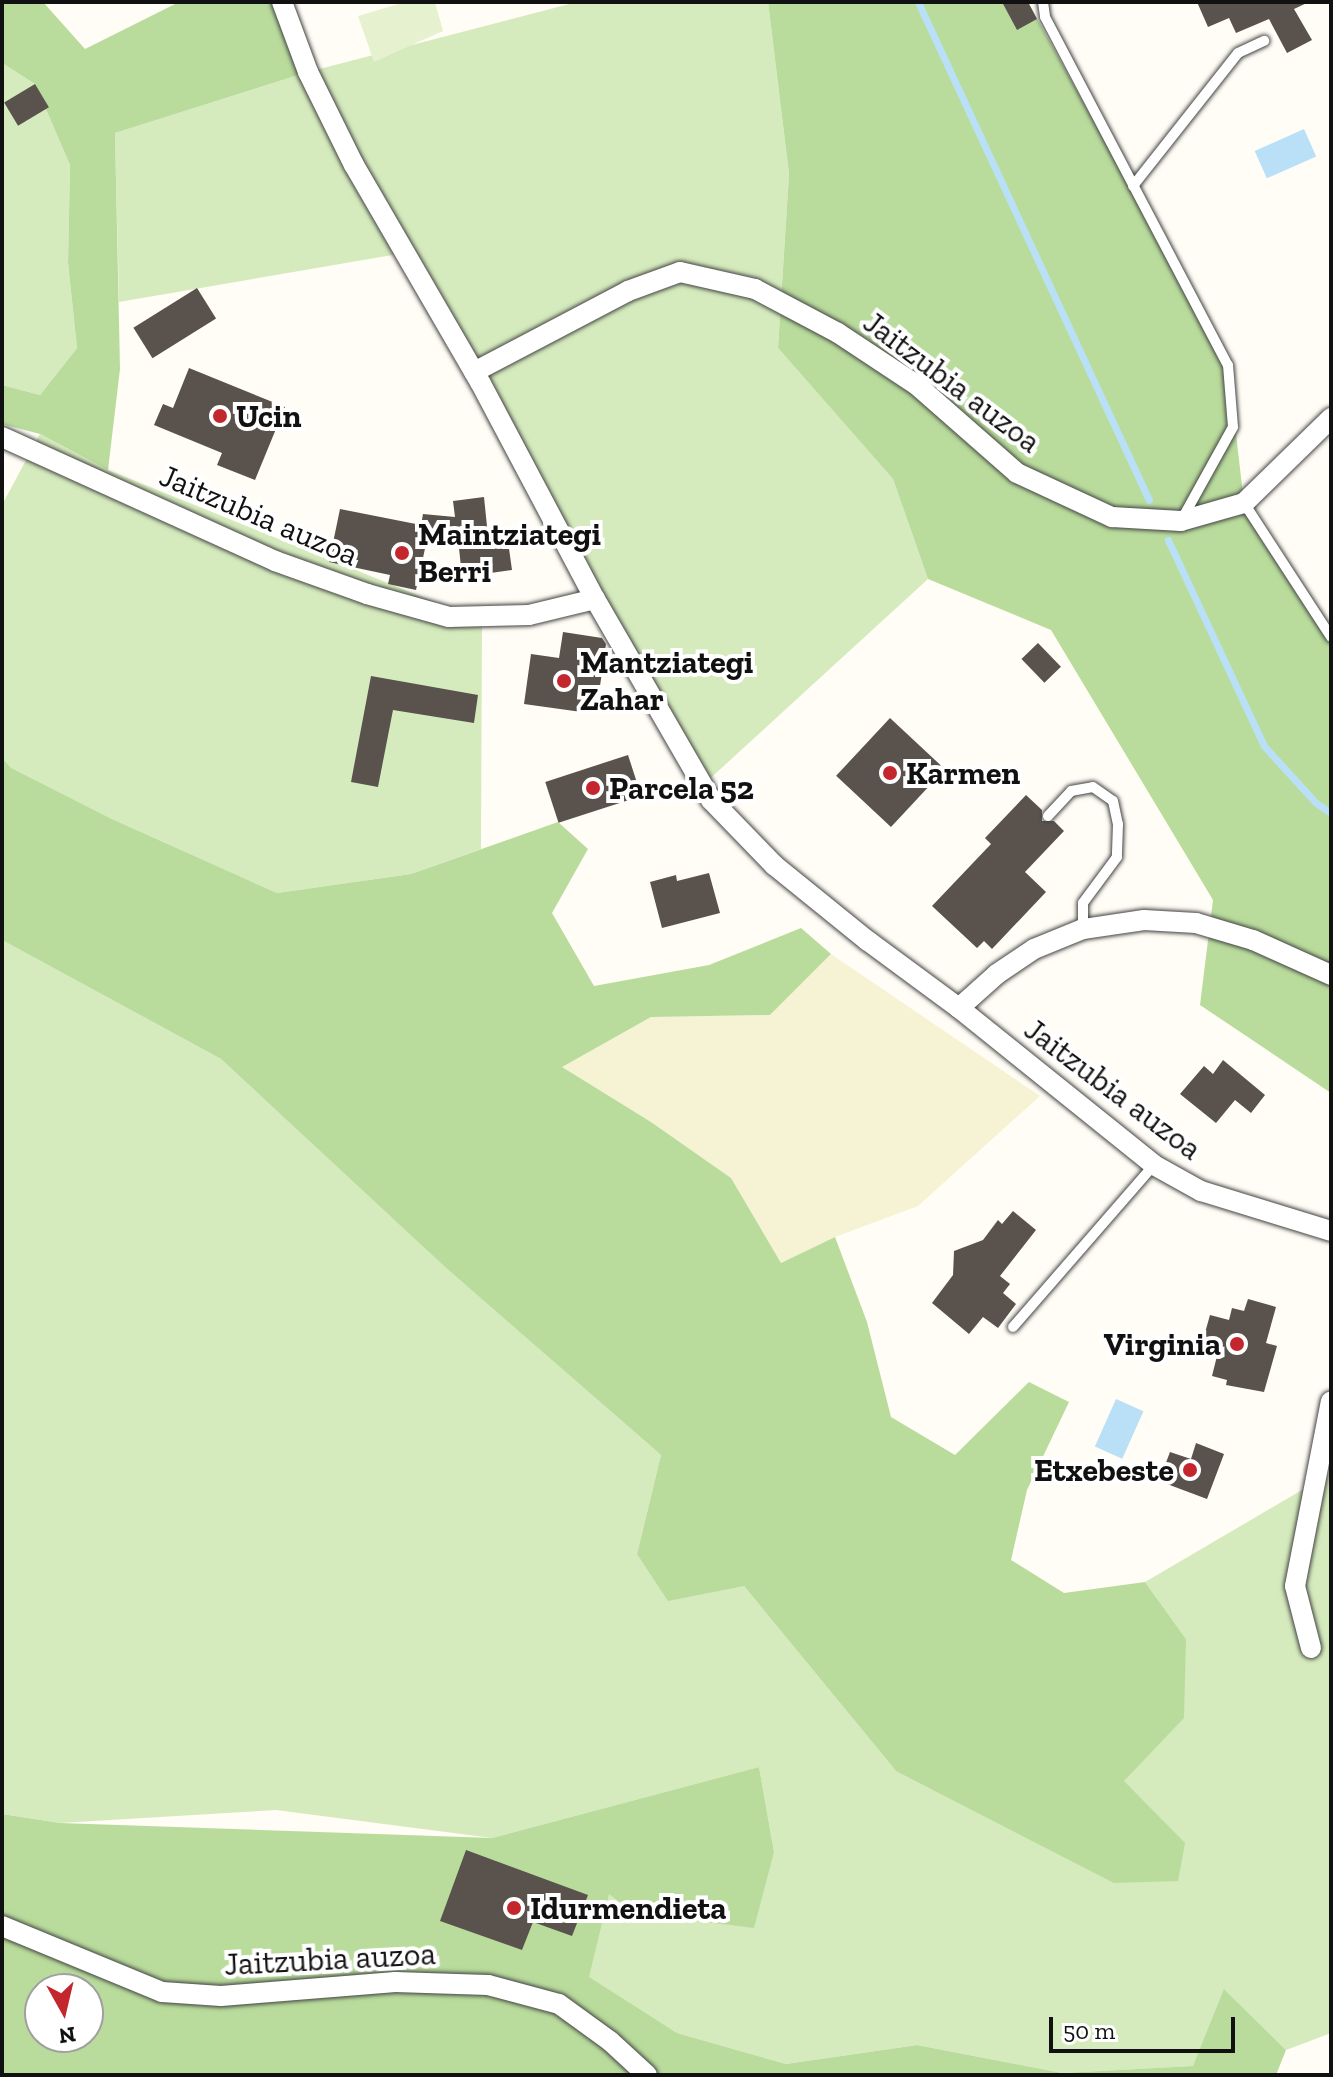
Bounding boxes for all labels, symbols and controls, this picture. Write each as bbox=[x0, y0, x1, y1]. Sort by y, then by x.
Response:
street label: Jaitzubia auzoa bbox=[856, 303, 1048, 461]
place label: Ucin bbox=[236, 397, 302, 435]
marker: Ucin bbox=[211, 407, 229, 425]
street label: Jaitzubia auzoa bbox=[154, 456, 364, 574]
place label: Maintziategi Berri bbox=[418, 516, 601, 591]
marker: Maintziategi Berri bbox=[393, 544, 411, 562]
place label: Mantziategi Zahar bbox=[580, 644, 753, 719]
marker: Mantziategi Zahar bbox=[555, 672, 573, 690]
place label: Karmen bbox=[906, 754, 1020, 792]
marker: Karmen bbox=[881, 764, 899, 782]
place label: Parcela 52 bbox=[609, 769, 754, 807]
marker: Parcela 52 bbox=[584, 779, 602, 797]
street label: Jaitzubia auzoa bbox=[1017, 1010, 1209, 1168]
place label: Virginia bbox=[1104, 1325, 1221, 1363]
marker: Virginia bbox=[1228, 1335, 1246, 1353]
place label: Etxebeste bbox=[1034, 1451, 1174, 1489]
marker: Etxebeste bbox=[1181, 1461, 1199, 1479]
place label: Idurmendieta bbox=[530, 1889, 726, 1927]
marker: Idurmendieta bbox=[505, 1899, 523, 1917]
street label: Jaitzubia auzoa bbox=[223, 1934, 437, 1984]
north arrow bbox=[24, 1973, 104, 2053]
scale bar bbox=[1053, 2001, 1239, 2051]
text: 50 m bbox=[1063, 2016, 1115, 2045]
text: N bbox=[57, 2021, 77, 2050]

